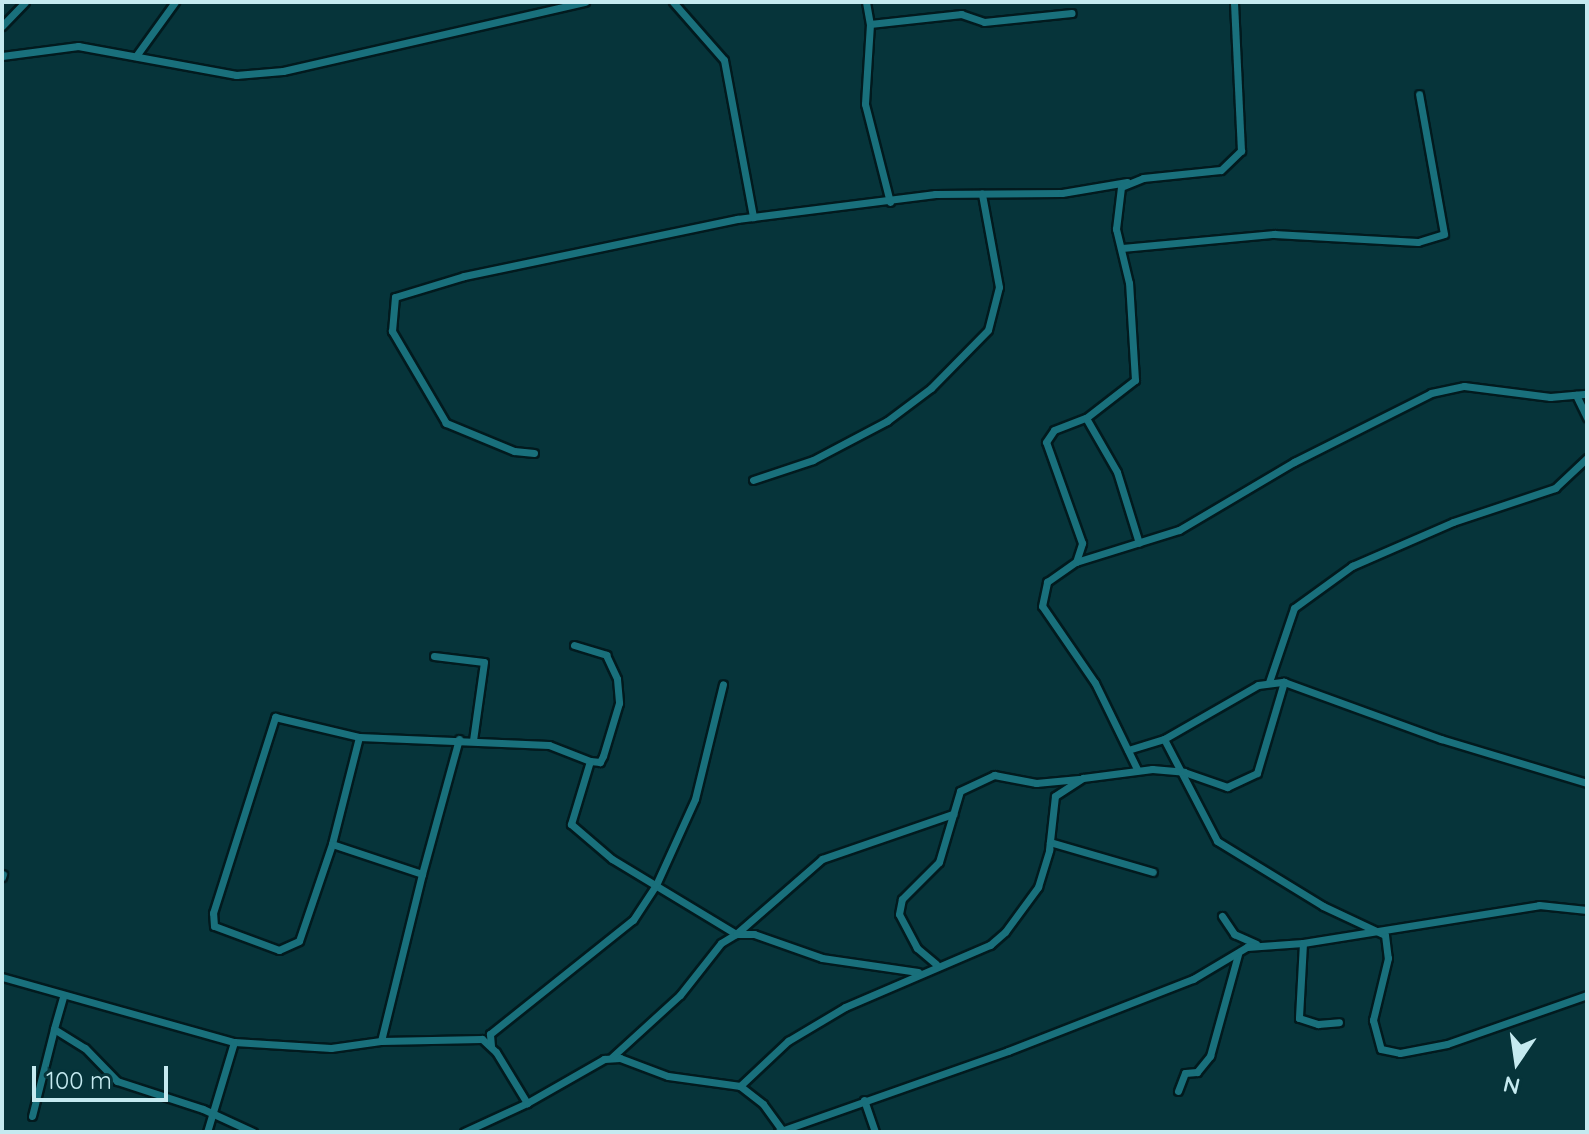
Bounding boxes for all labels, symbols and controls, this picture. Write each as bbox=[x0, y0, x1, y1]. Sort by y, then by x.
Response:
north arrow bbox=[1477, 1022, 1557, 1102]
scale bar bbox=[36, 1050, 172, 1100]
text: 100 m bbox=[46, 1065, 112, 1095]
text: N bbox=[1501, 1070, 1523, 1101]

